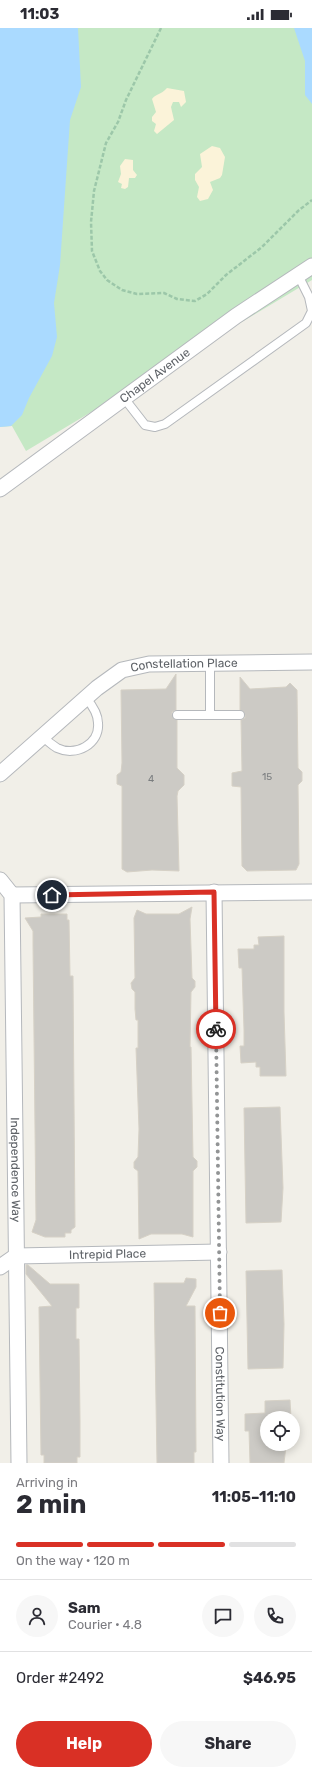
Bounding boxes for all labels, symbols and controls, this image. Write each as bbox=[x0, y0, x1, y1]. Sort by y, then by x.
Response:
text: 11:03 bbox=[20, 5, 59, 23]
street label: Chapel Avenue bbox=[117, 345, 193, 406]
street label: Constellation Place bbox=[129, 656, 238, 675]
house number: 15 bbox=[262, 771, 272, 783]
house number: 4 bbox=[148, 773, 154, 785]
pin bbox=[35, 878, 69, 912]
icon: home bbox=[41, 884, 63, 906]
courier bbox=[196, 1009, 236, 1049]
icon: bike bbox=[205, 1018, 227, 1040]
street label: Independence Way bbox=[8, 1117, 23, 1223]
street label: Intrepid Place bbox=[69, 1246, 147, 1262]
pin bbox=[203, 1296, 237, 1330]
icon: bag bbox=[209, 1302, 231, 1324]
street label: Constitution Way bbox=[213, 1346, 228, 1442]
map controls bbox=[260, 1411, 300, 1451]
button: locate bbox=[260, 1411, 300, 1451]
text: Arriving in bbox=[16, 1475, 78, 1490]
text: 11:05–11:10 bbox=[212, 1488, 296, 1506]
text: 2 min bbox=[16, 1489, 86, 1520]
text: On the way · 120 m bbox=[16, 1553, 130, 1568]
button: person bbox=[16, 1595, 58, 1637]
button: chat bbox=[202, 1595, 244, 1637]
button: phone bbox=[254, 1595, 296, 1637]
text: Sam bbox=[68, 1599, 101, 1617]
text: Courier · 4.8 bbox=[68, 1617, 142, 1632]
text: Order #2492 bbox=[16, 1669, 104, 1687]
text: $46.95 bbox=[243, 1669, 296, 1687]
button: Help bbox=[16, 1721, 152, 1767]
button: Share bbox=[160, 1721, 296, 1767]

